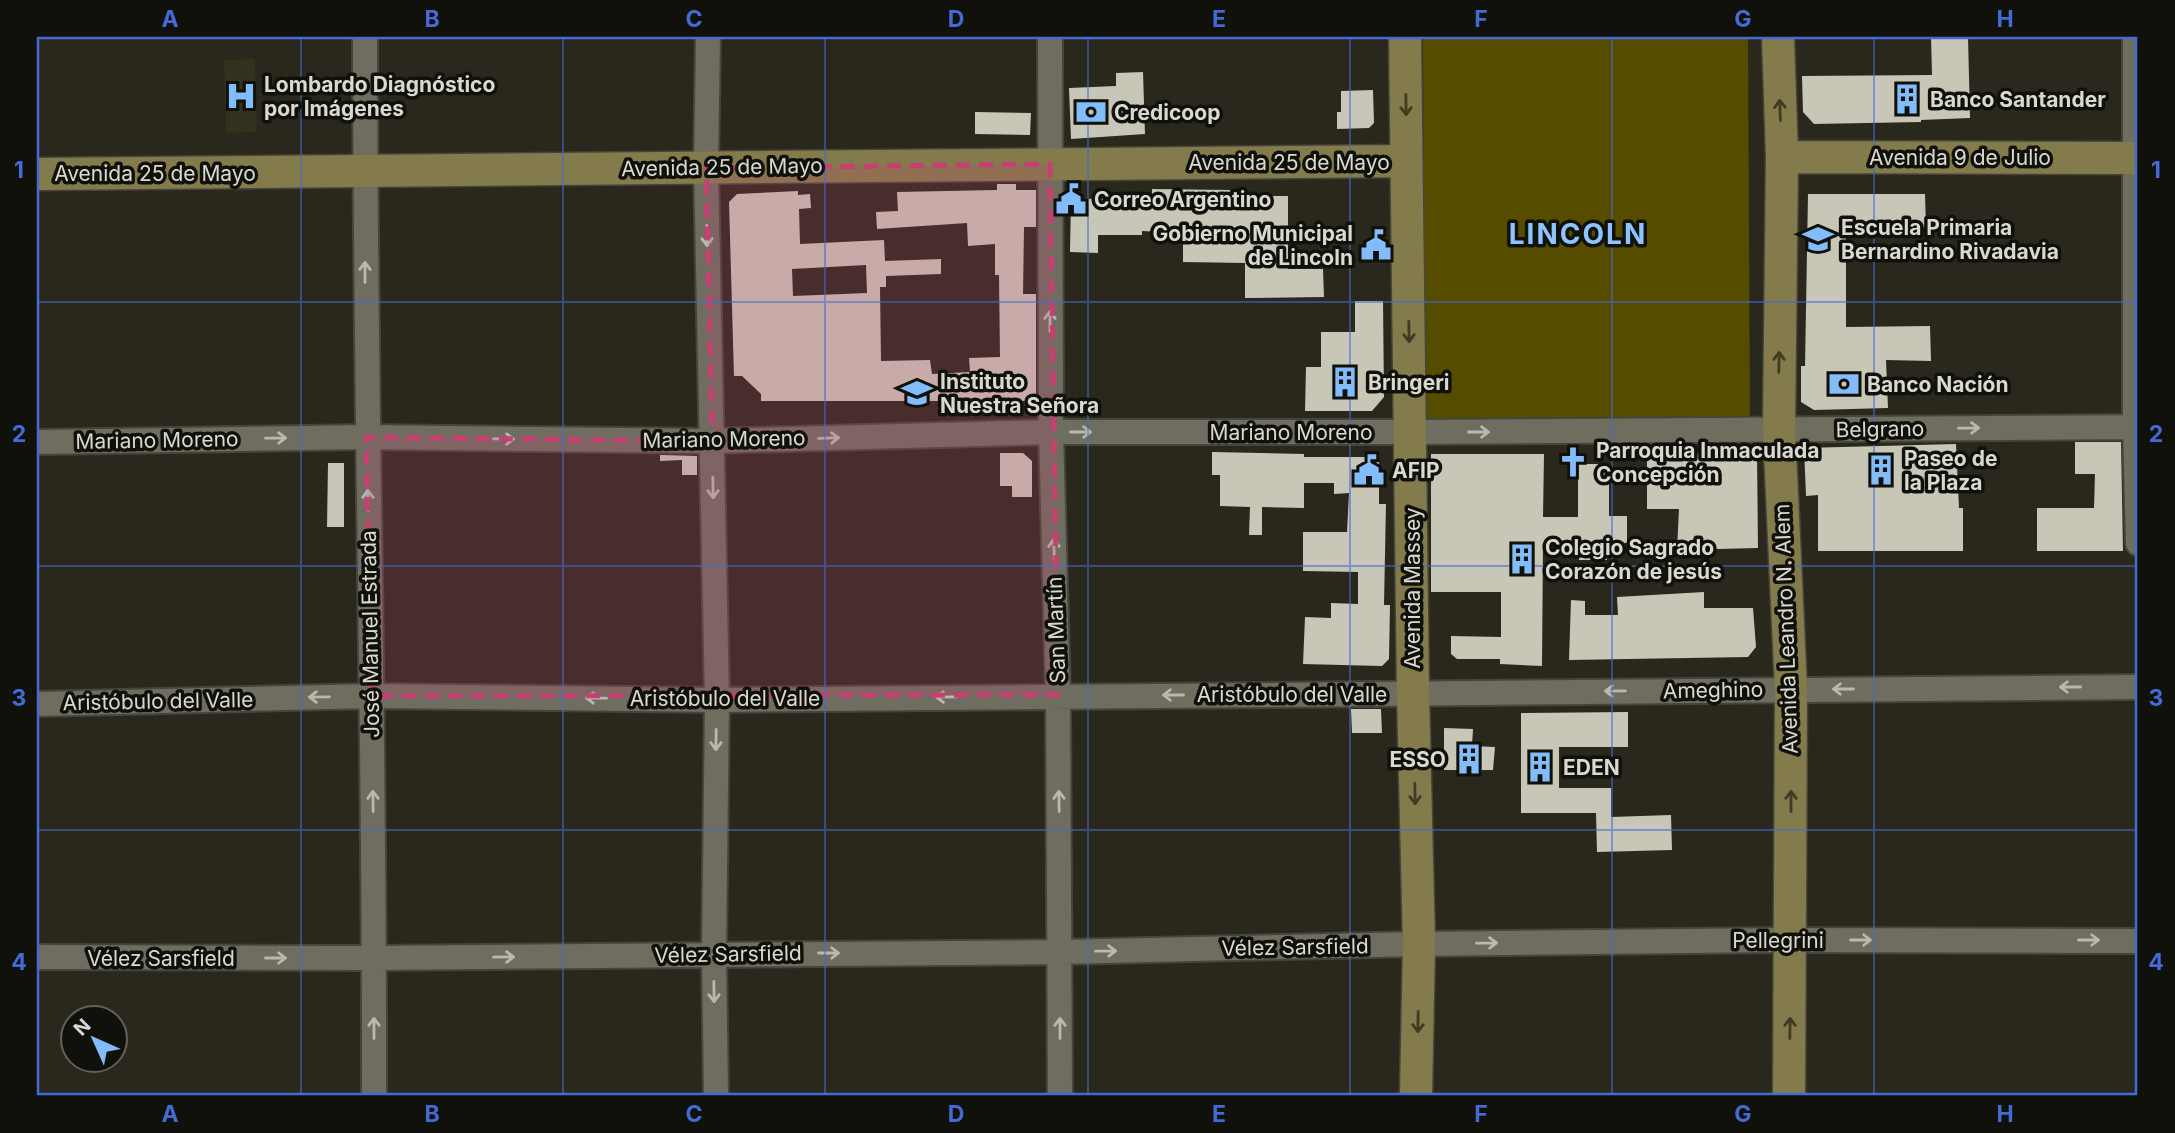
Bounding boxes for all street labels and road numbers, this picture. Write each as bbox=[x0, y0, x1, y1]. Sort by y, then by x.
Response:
street label: Avenida 9 de Julio bbox=[1869, 145, 2051, 170]
street label: Avenida 25 de Mayo bbox=[1188, 150, 1390, 175]
street label: Avenida 25 de Mayo bbox=[621, 153, 823, 181]
street label: Avenida 25 de Mayo bbox=[54, 161, 256, 186]
street label: Belgrano bbox=[1835, 416, 1925, 442]
street label: Mariano Moreno bbox=[1209, 420, 1373, 445]
street label: Mariano Moreno bbox=[642, 425, 806, 453]
street label: Mariano Moreno bbox=[75, 426, 239, 454]
street label: Avenida Leandro N. Alem bbox=[1769, 504, 1803, 754]
street label: Avenida Massey bbox=[1400, 507, 1425, 669]
street label: José Manuel Estrada bbox=[356, 530, 384, 738]
street label: San Martín bbox=[1042, 576, 1070, 684]
street label: Ameghino bbox=[1663, 677, 1763, 703]
street label: Aristóbulo del Valle bbox=[1197, 682, 1387, 707]
street label: Aristóbulo del Valle bbox=[630, 686, 820, 711]
street label: Aristóbulo del Valle bbox=[62, 687, 254, 715]
street label: Pellegrini bbox=[1732, 928, 1824, 953]
street label: Vélez Sarsfield bbox=[1221, 933, 1369, 961]
street label: Vélez Sarsfield bbox=[654, 940, 802, 968]
street label: Vélez Sarsfield bbox=[87, 946, 235, 971]

